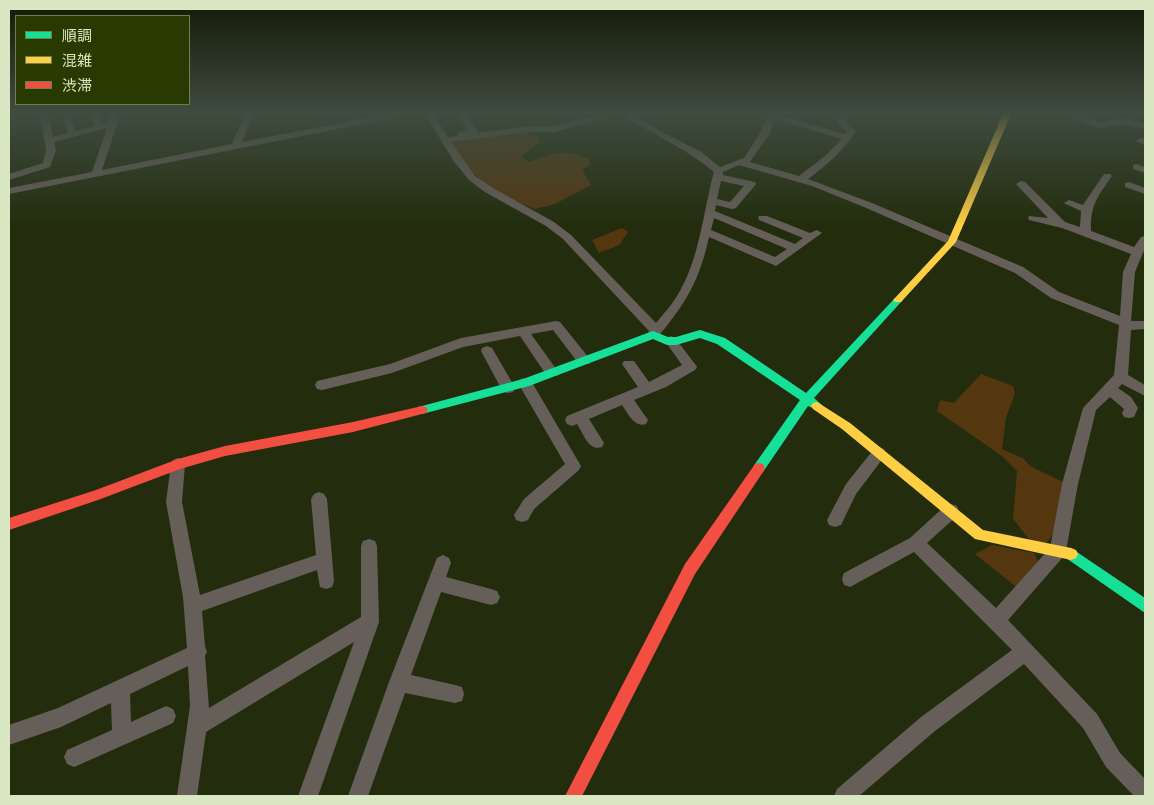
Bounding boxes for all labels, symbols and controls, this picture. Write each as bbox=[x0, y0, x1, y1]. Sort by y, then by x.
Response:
legend bbox=[15, 15, 190, 105]
text: 順調 bbox=[62, 26, 92, 45]
text: 混雑 bbox=[62, 51, 92, 70]
text: 渋滞 bbox=[62, 76, 92, 95]

